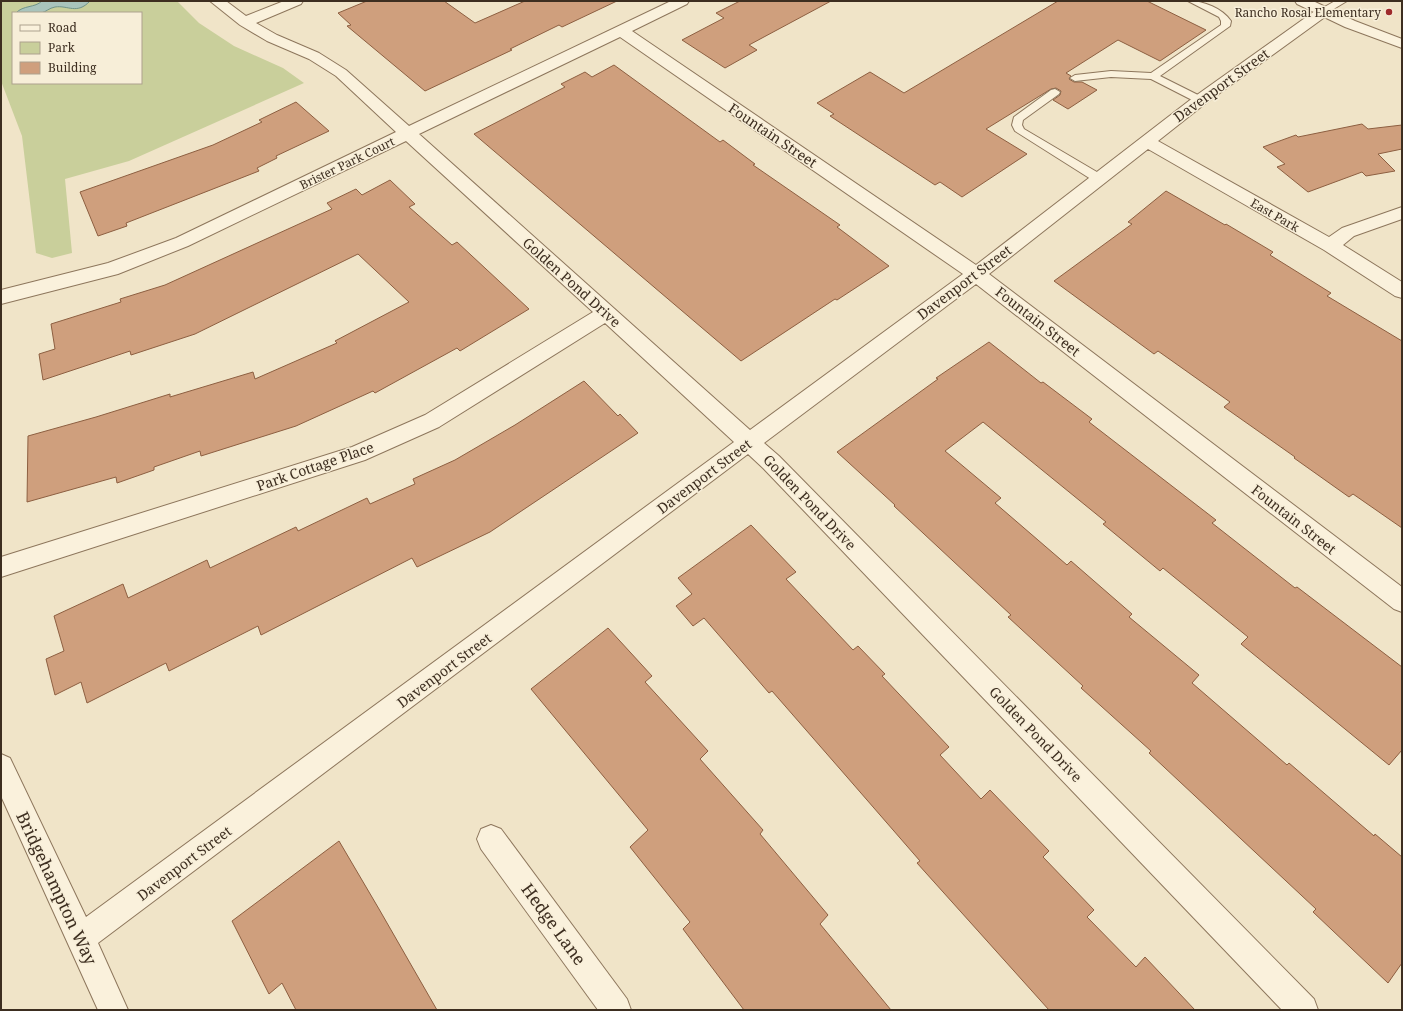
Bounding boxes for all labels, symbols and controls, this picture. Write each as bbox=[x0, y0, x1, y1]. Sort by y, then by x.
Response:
place label: Rancho Rosal Elementary bbox=[1235, 4, 1381, 21]
marker: Rancho Rosal Elementary bbox=[1384, 7, 1394, 17]
legend bbox=[12, 12, 142, 84]
text: Road bbox=[48, 19, 78, 36]
text: Park bbox=[48, 39, 76, 56]
street label: Davenport Street bbox=[1169, 44, 1273, 126]
text: Building bbox=[48, 59, 97, 76]
street label: Fountain Street bbox=[725, 98, 821, 172]
street label: Brister Park Court bbox=[297, 133, 397, 193]
street label: East Park bbox=[1248, 194, 1303, 236]
street label: Golden Pond Drive bbox=[519, 233, 625, 331]
street label: Davenport Street bbox=[913, 240, 1015, 324]
street label: Fountain Street bbox=[992, 282, 1084, 360]
street label: Davenport Street bbox=[653, 434, 755, 518]
street label: Park Cottage Place bbox=[254, 437, 376, 495]
street label: Golden Pond Drive bbox=[759, 450, 861, 554]
street label: Fountain Street bbox=[1248, 480, 1340, 558]
street label: Davenport Street bbox=[393, 628, 495, 712]
street label: Golden Pond Drive bbox=[985, 682, 1087, 786]
street label: Bridgehampton Way bbox=[11, 808, 103, 969]
street label: Davenport Street bbox=[133, 821, 235, 905]
street label: Hedge Lane bbox=[517, 878, 591, 970]

